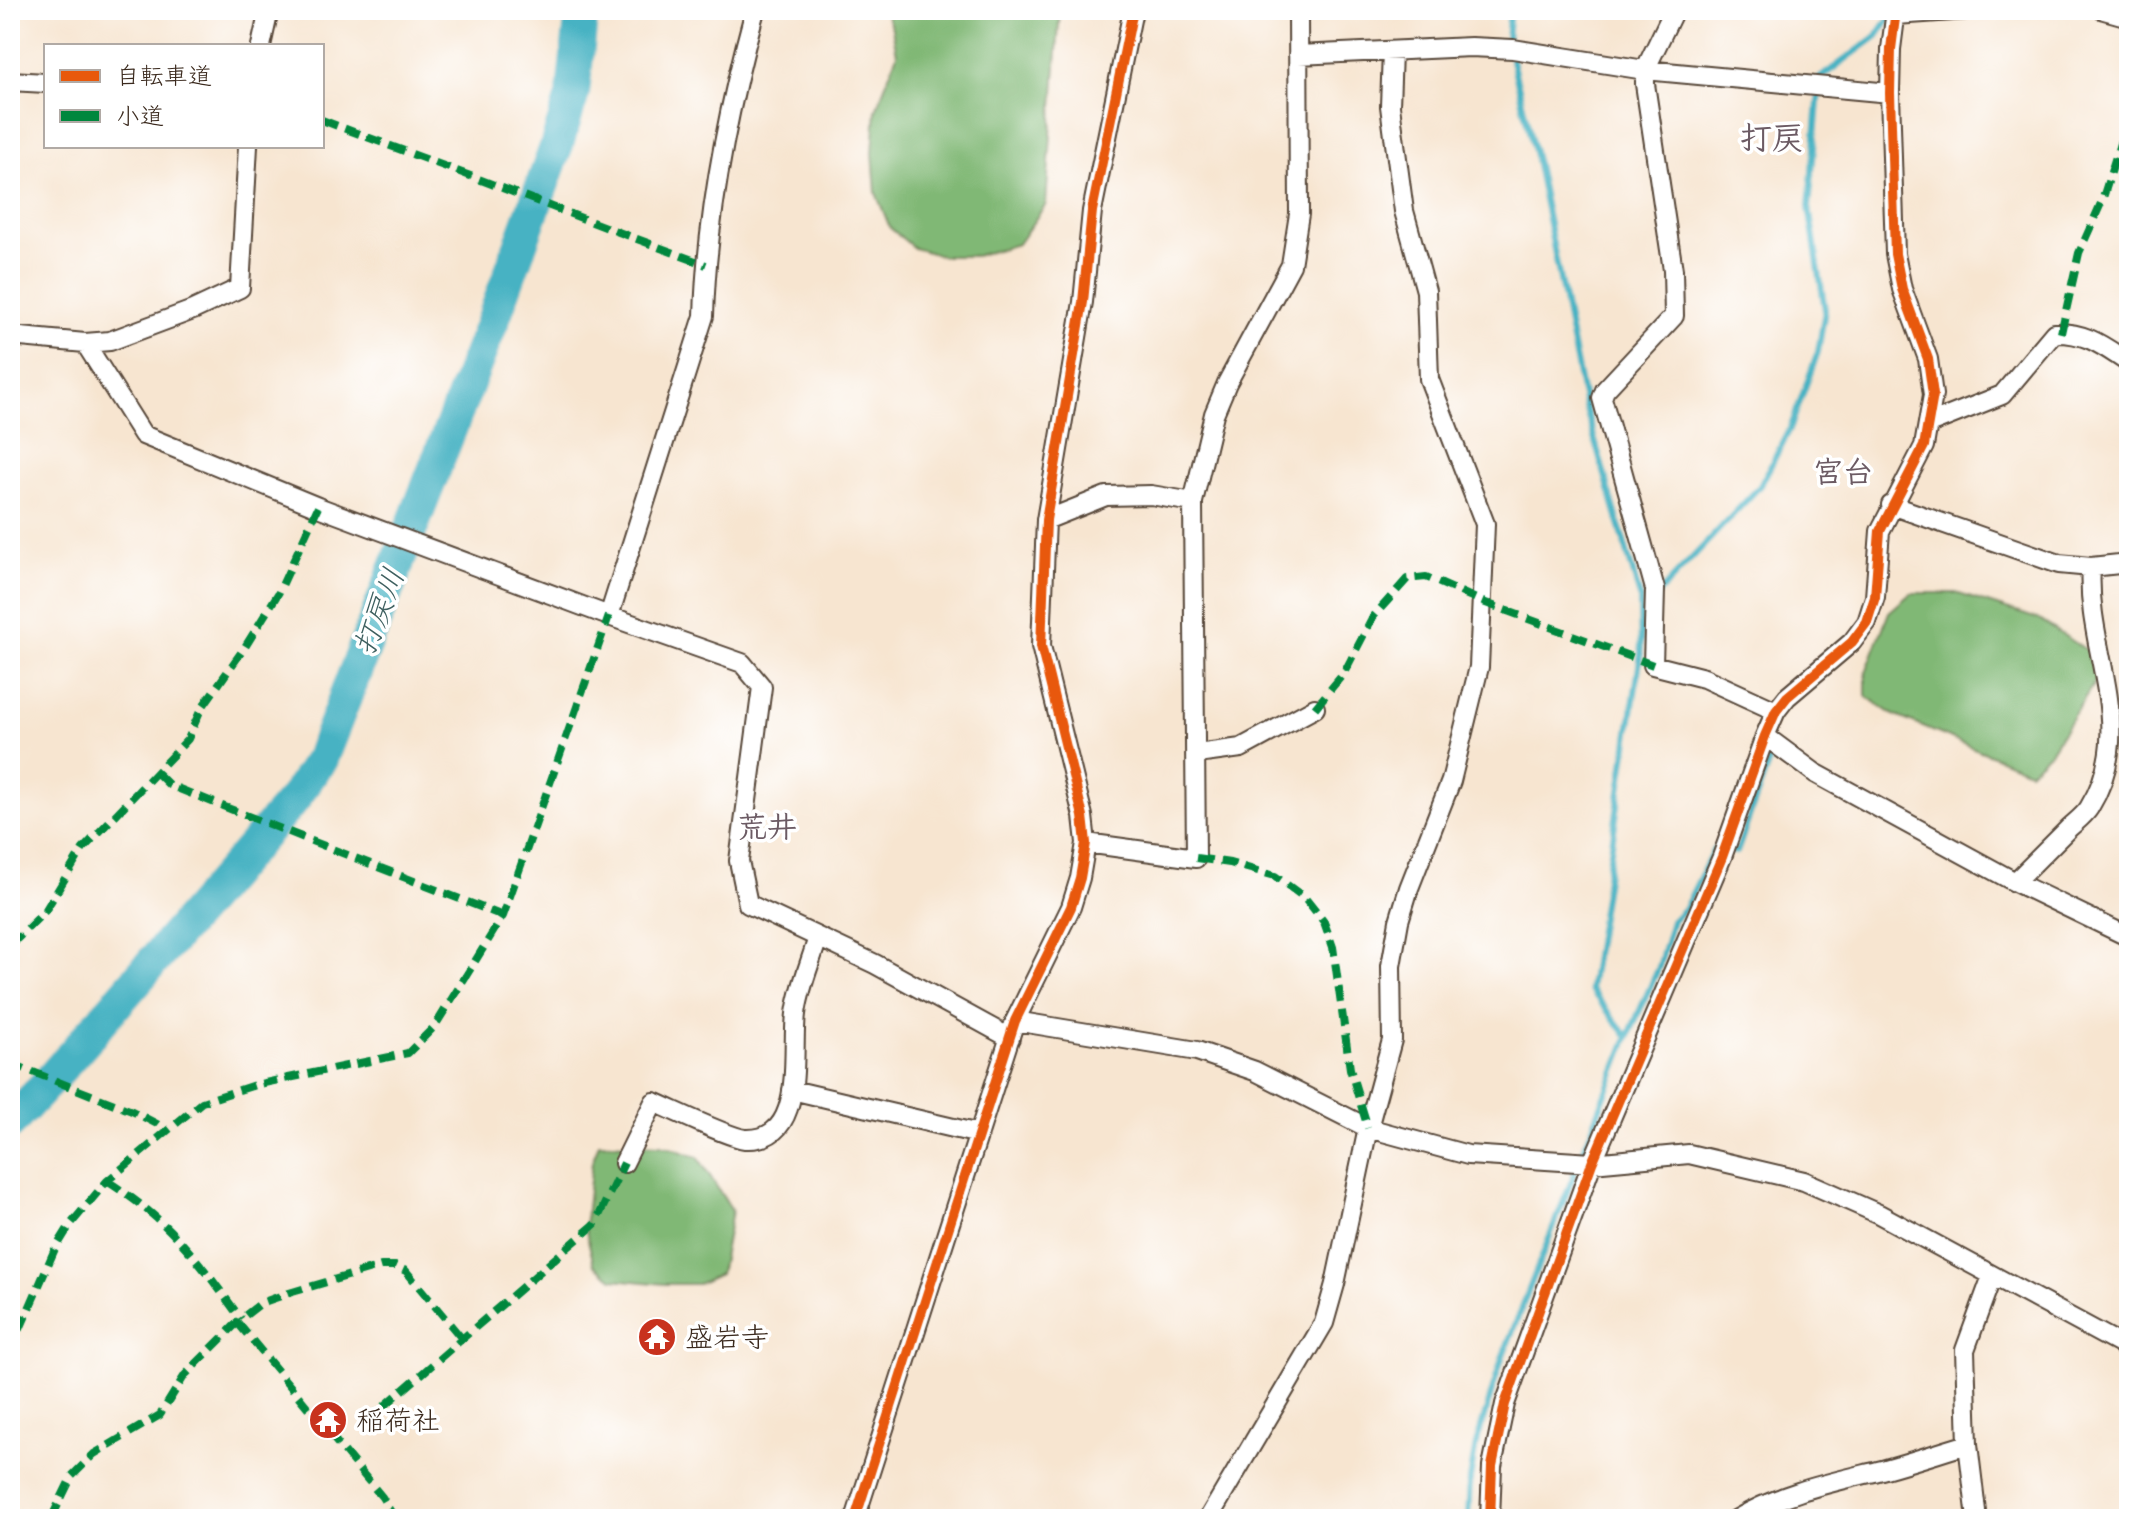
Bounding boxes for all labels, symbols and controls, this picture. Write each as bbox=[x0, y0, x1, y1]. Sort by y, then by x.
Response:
legend bbox=[44, 44, 324, 148]
text: 自転車道 bbox=[116, 59, 212, 91]
text: 小道 bbox=[116, 99, 164, 131]
district label: 打戻 bbox=[1740, 116, 1804, 159]
district label: 宮台 bbox=[1813, 451, 1873, 491]
water label: 打戻川 bbox=[343, 562, 413, 660]
district label: 荒井 bbox=[737, 806, 797, 846]
temple icon: 盛岩寺 bbox=[636, 1316, 678, 1358]
place label: 盛岩寺 bbox=[685, 1318, 769, 1356]
temple icon: 稲荷社 bbox=[307, 1399, 349, 1441]
place label: 稲荷社 bbox=[356, 1401, 440, 1439]

